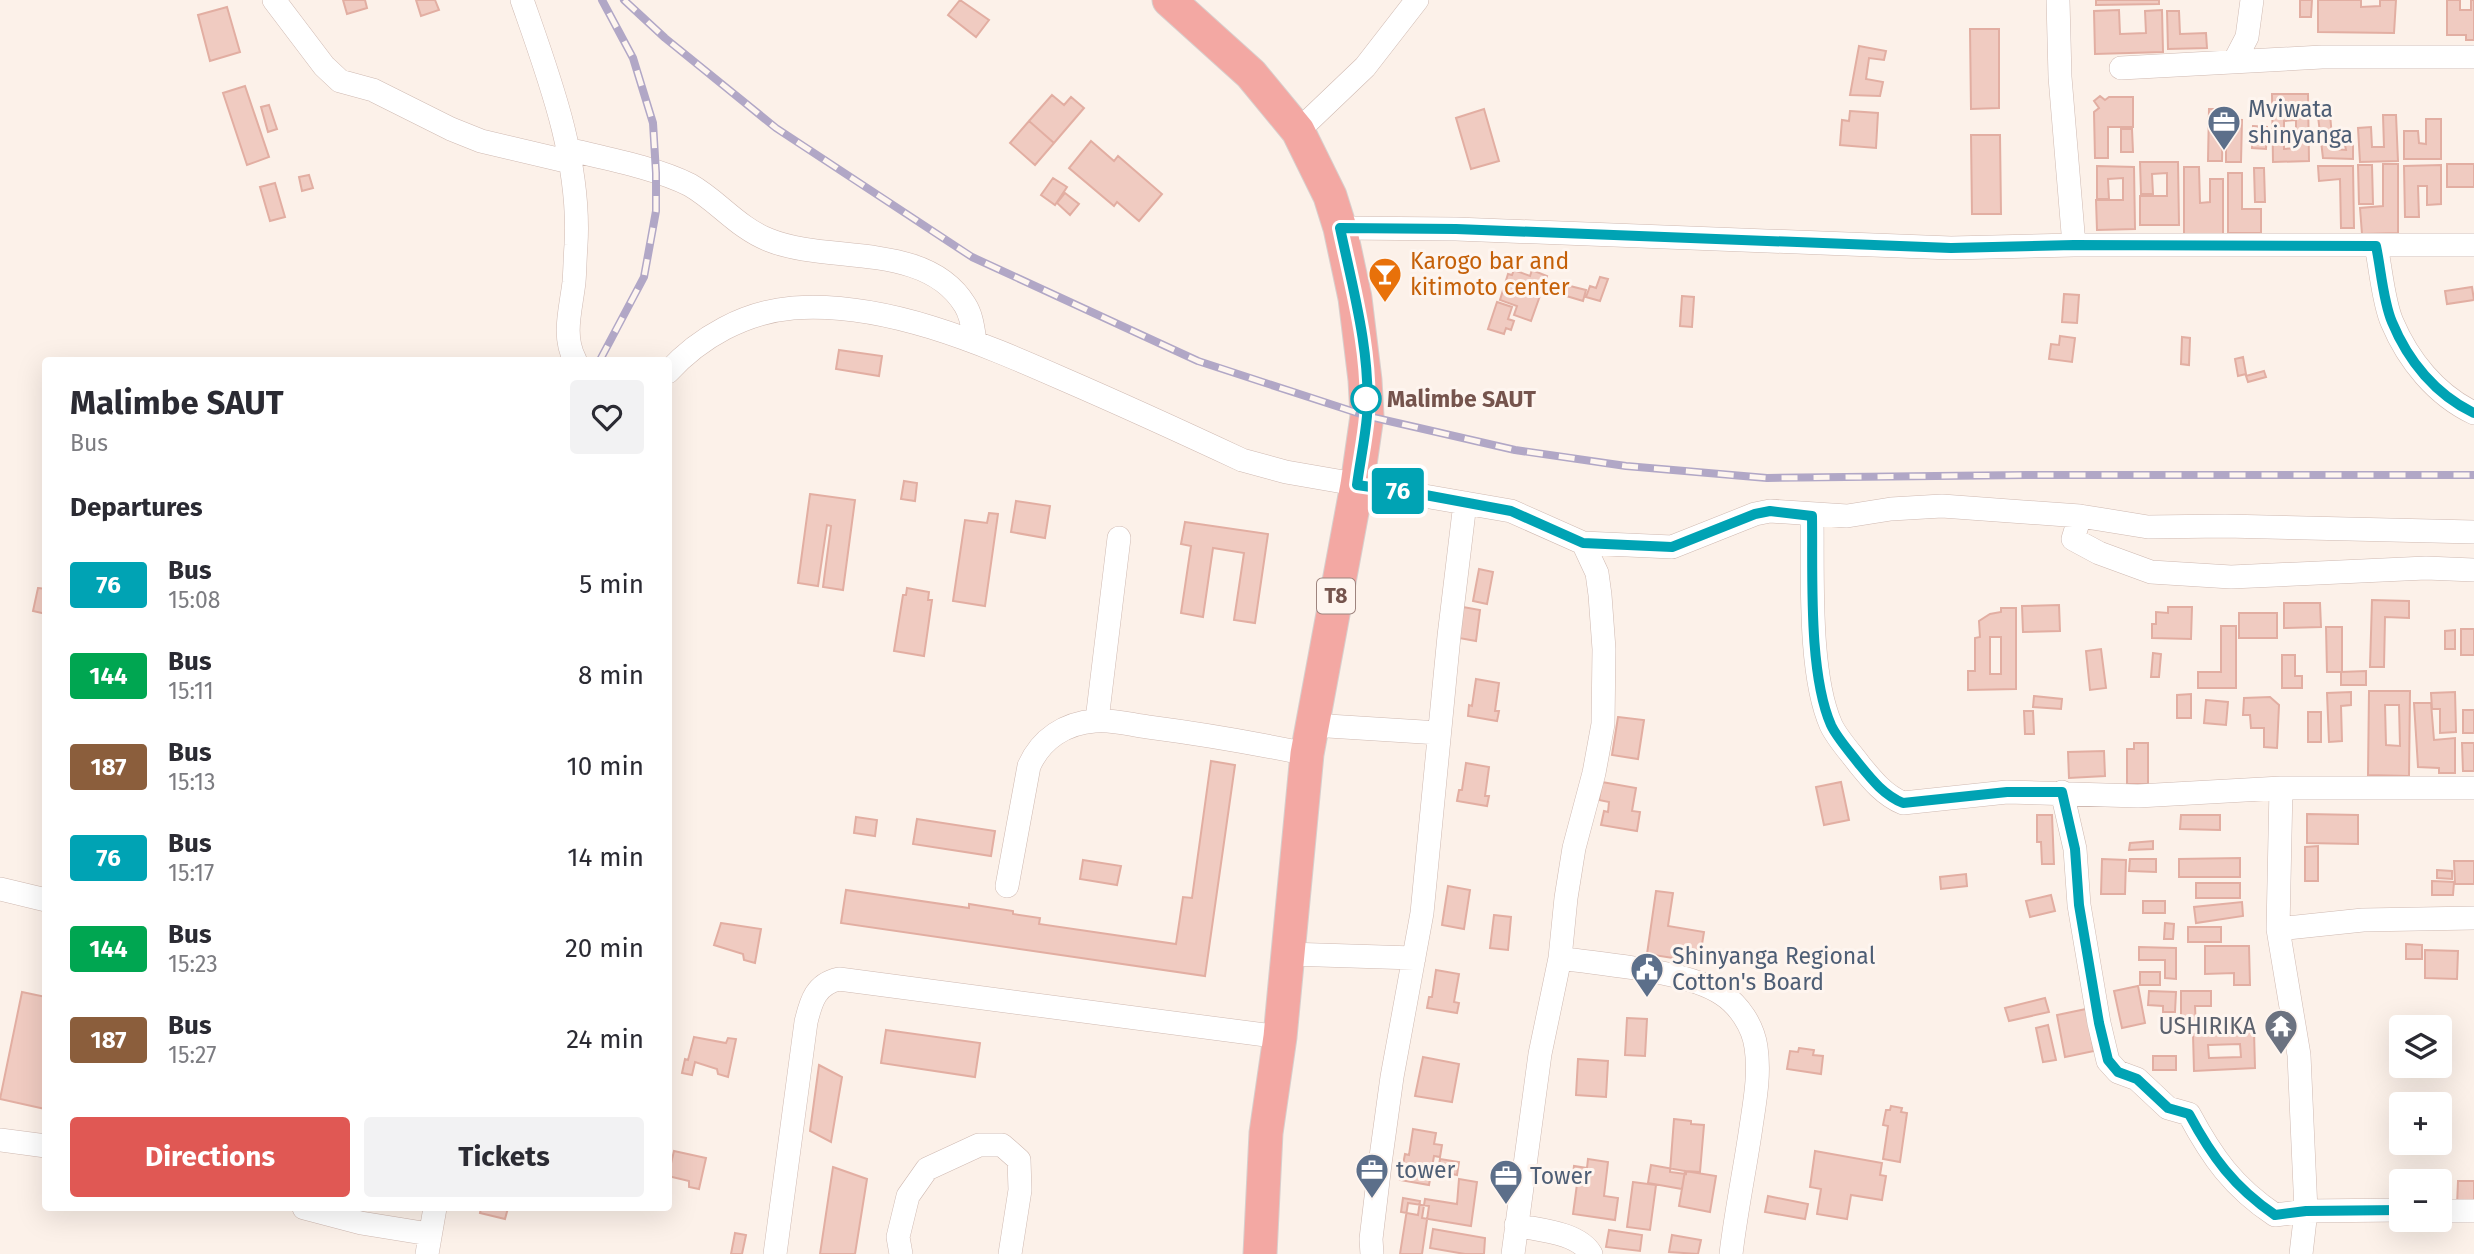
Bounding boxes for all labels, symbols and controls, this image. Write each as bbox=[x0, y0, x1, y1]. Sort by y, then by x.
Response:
place label: Mviwata shinyanga bbox=[2248, 95, 2353, 149]
office icon: Mviwata shinyanga bbox=[2205, 103, 2243, 152]
place label: Karogo bar and kitimoto center bbox=[1410, 247, 1570, 301]
bar icon: Karogo bar and kitimoto center bbox=[1366, 255, 1404, 304]
button: heart bbox=[570, 380, 644, 454]
text: Malimbe SAUT bbox=[70, 383, 284, 423]
marker: Malimbe SAUT bbox=[1351, 384, 1381, 414]
place label: Malimbe SAUT bbox=[1387, 385, 1536, 413]
text: Bus bbox=[70, 429, 108, 457]
line badge: 76 bbox=[1366, 468, 1430, 514]
text: 76 bbox=[1386, 477, 1410, 505]
text: Departures bbox=[70, 492, 203, 523]
text: Bus bbox=[168, 555, 211, 586]
text: 5 min bbox=[579, 569, 644, 600]
text: 76 bbox=[96, 571, 121, 599]
road number: T8 bbox=[1317, 578, 1355, 614]
text: 15:08 bbox=[168, 586, 221, 614]
text: Bus bbox=[168, 646, 211, 677]
text: 8 min bbox=[578, 660, 644, 691]
text: 144 bbox=[89, 662, 128, 690]
text: 15:11 bbox=[168, 677, 214, 705]
text: Bus bbox=[168, 737, 211, 768]
text: 10 min bbox=[566, 751, 644, 782]
text: 187 bbox=[91, 753, 126, 781]
text: 15:13 bbox=[168, 768, 216, 796]
text: Bus bbox=[168, 828, 211, 859]
text: 14 min bbox=[567, 842, 644, 873]
text: 76 bbox=[96, 844, 121, 872]
text: 15:17 bbox=[168, 859, 214, 887]
text: Bus bbox=[168, 919, 211, 950]
text: 20 min bbox=[565, 933, 644, 964]
text: 144 bbox=[89, 935, 128, 963]
place label: Shinyanga Regional Cotton's Board bbox=[1672, 942, 1876, 996]
text: 15:23 bbox=[168, 950, 218, 978]
public building icon: Shinyanga Regional Cotton's Board bbox=[1628, 950, 1666, 999]
temple icon: USHIRIKA bbox=[2262, 1007, 2300, 1056]
text: Bus bbox=[168, 1010, 211, 1041]
place label: USHIRIKA bbox=[2159, 1012, 2257, 1040]
map controls bbox=[2389, 1015, 2452, 1232]
button: layers bbox=[2389, 1015, 2452, 1078]
text: 24 min bbox=[566, 1024, 644, 1055]
text: 187 bbox=[91, 1026, 126, 1054]
text: 15:27 bbox=[168, 1041, 216, 1069]
button: + bbox=[2389, 1092, 2452, 1155]
button: Directions bbox=[70, 1117, 350, 1197]
button: Tickets bbox=[364, 1117, 644, 1197]
office icon: tower bbox=[1353, 1151, 1391, 1200]
place label: tower bbox=[1396, 1156, 1455, 1184]
office icon: Tower bbox=[1487, 1157, 1525, 1206]
place label: Tower bbox=[1530, 1162, 1592, 1190]
button: − bbox=[2389, 1169, 2452, 1232]

